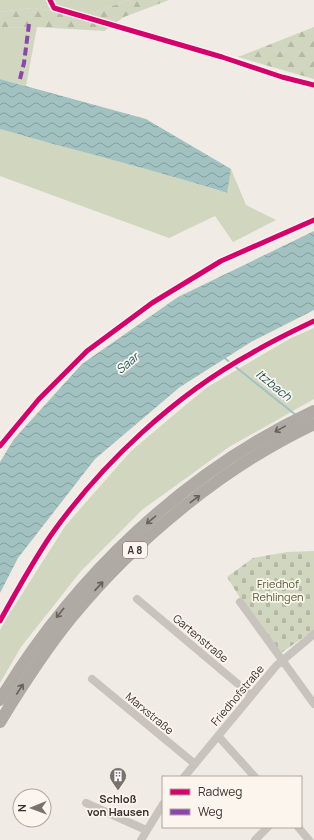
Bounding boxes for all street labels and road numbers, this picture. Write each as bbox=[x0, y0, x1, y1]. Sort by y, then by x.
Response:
road number: A 8 bbox=[123, 542, 147, 558]
street label: Gartenstraße bbox=[170, 610, 232, 666]
street label: Friedhofstraße bbox=[207, 661, 267, 729]
street label: Marxstraße bbox=[123, 689, 178, 738]

